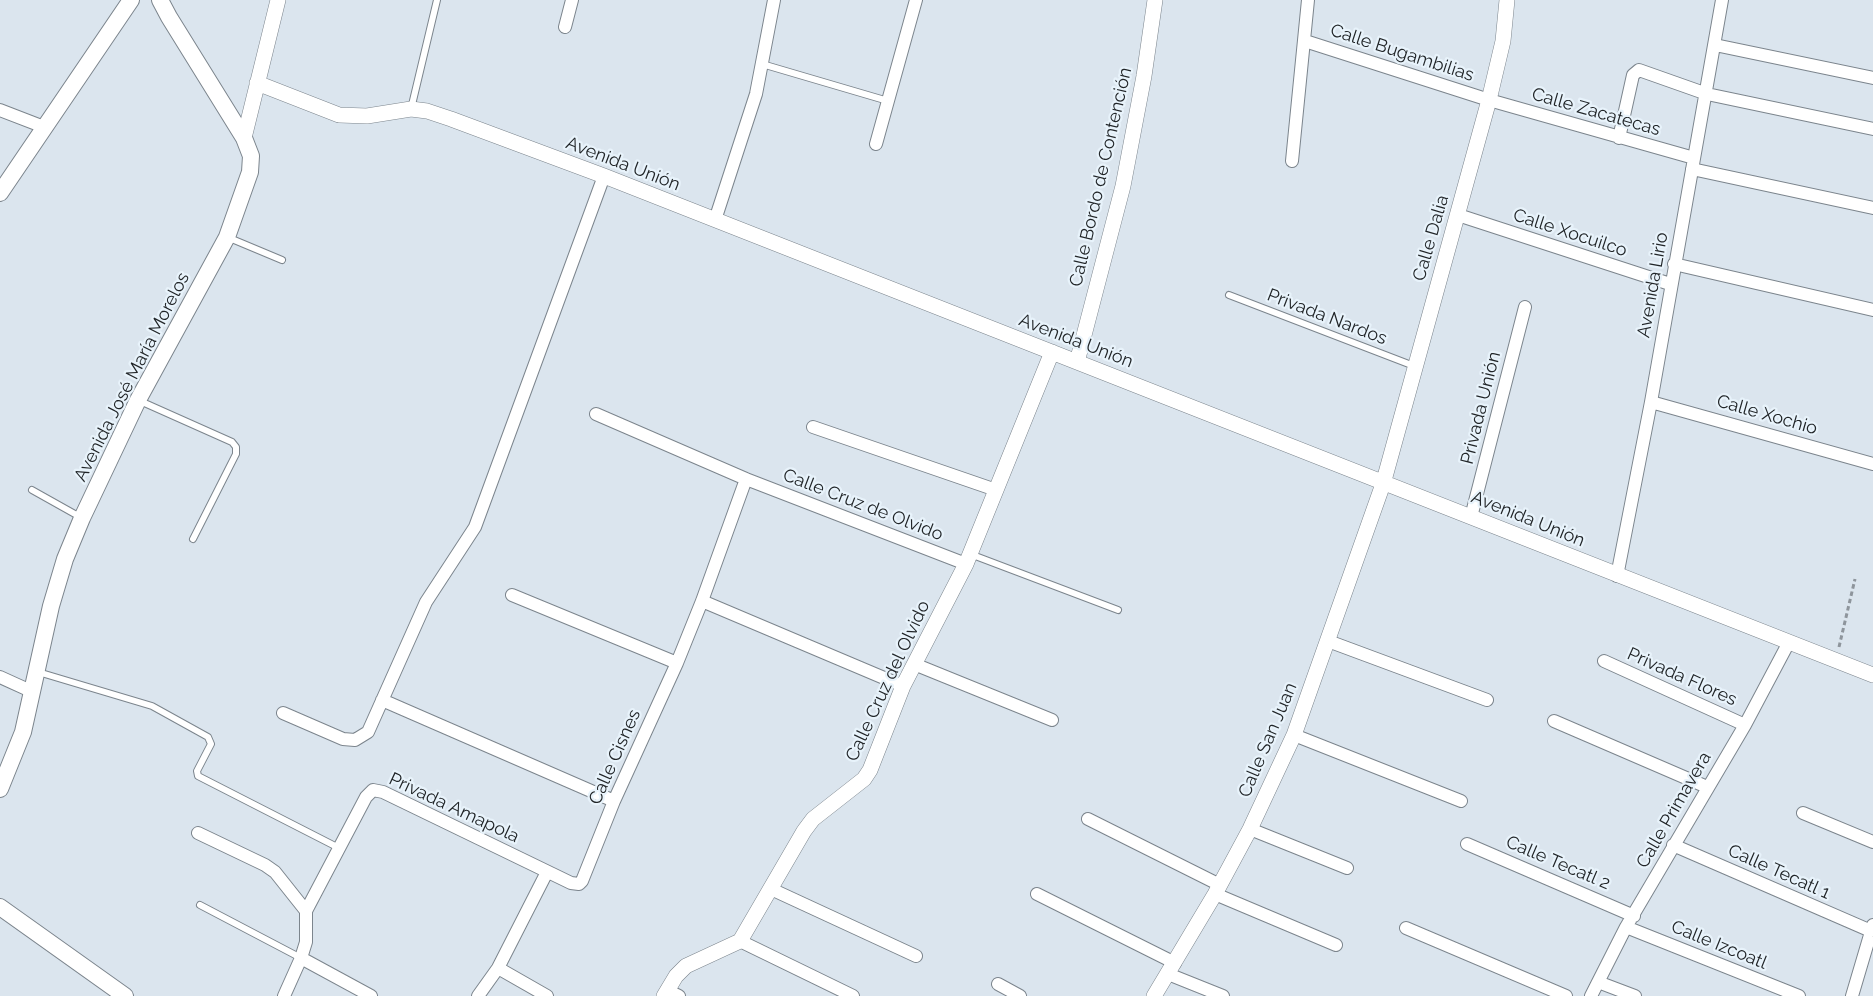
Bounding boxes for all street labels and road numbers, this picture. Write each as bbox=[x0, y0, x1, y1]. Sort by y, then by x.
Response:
street label: Calle Bugambilias bbox=[1328, 20, 1476, 86]
street label: Calle Bordo de Contención bbox=[1065, 65, 1137, 289]
street label: Calle Zacatecas bbox=[1529, 83, 1663, 141]
street label: Avenida Unión bbox=[563, 132, 683, 196]
street label: Calle Dalia bbox=[1408, 193, 1454, 283]
street label: Calle Xocuilco bbox=[1510, 204, 1630, 262]
street label: Avenida Lirio bbox=[1633, 231, 1673, 339]
street label: Avenida José María Morelos bbox=[70, 269, 194, 485]
street label: Privada Nardos bbox=[1264, 284, 1390, 350]
street label: Avenida Unión bbox=[1016, 309, 1136, 373]
street label: Privada Unión bbox=[1457, 349, 1505, 467]
street label: Calle Xochio bbox=[1714, 390, 1820, 440]
street label: Calle Cruz de Olvido bbox=[780, 464, 946, 546]
street label: Avenida Unión bbox=[1468, 486, 1588, 552]
street label: Calle Cruz del Olvido bbox=[841, 597, 935, 765]
street label: Privada Flores bbox=[1624, 643, 1740, 711]
street label: Calle San Juan bbox=[1234, 679, 1302, 801]
street label: Calle Cisnes bbox=[584, 706, 646, 808]
street label: Calle Primavera bbox=[1632, 748, 1716, 872]
street label: Privada Amapola bbox=[385, 768, 523, 848]
street label: Calle Tecatl 2 bbox=[1503, 831, 1613, 895]
street label: Calle Tecatl 1 bbox=[1725, 840, 1833, 904]
street label: Calle Izcoatl bbox=[1668, 916, 1770, 974]

